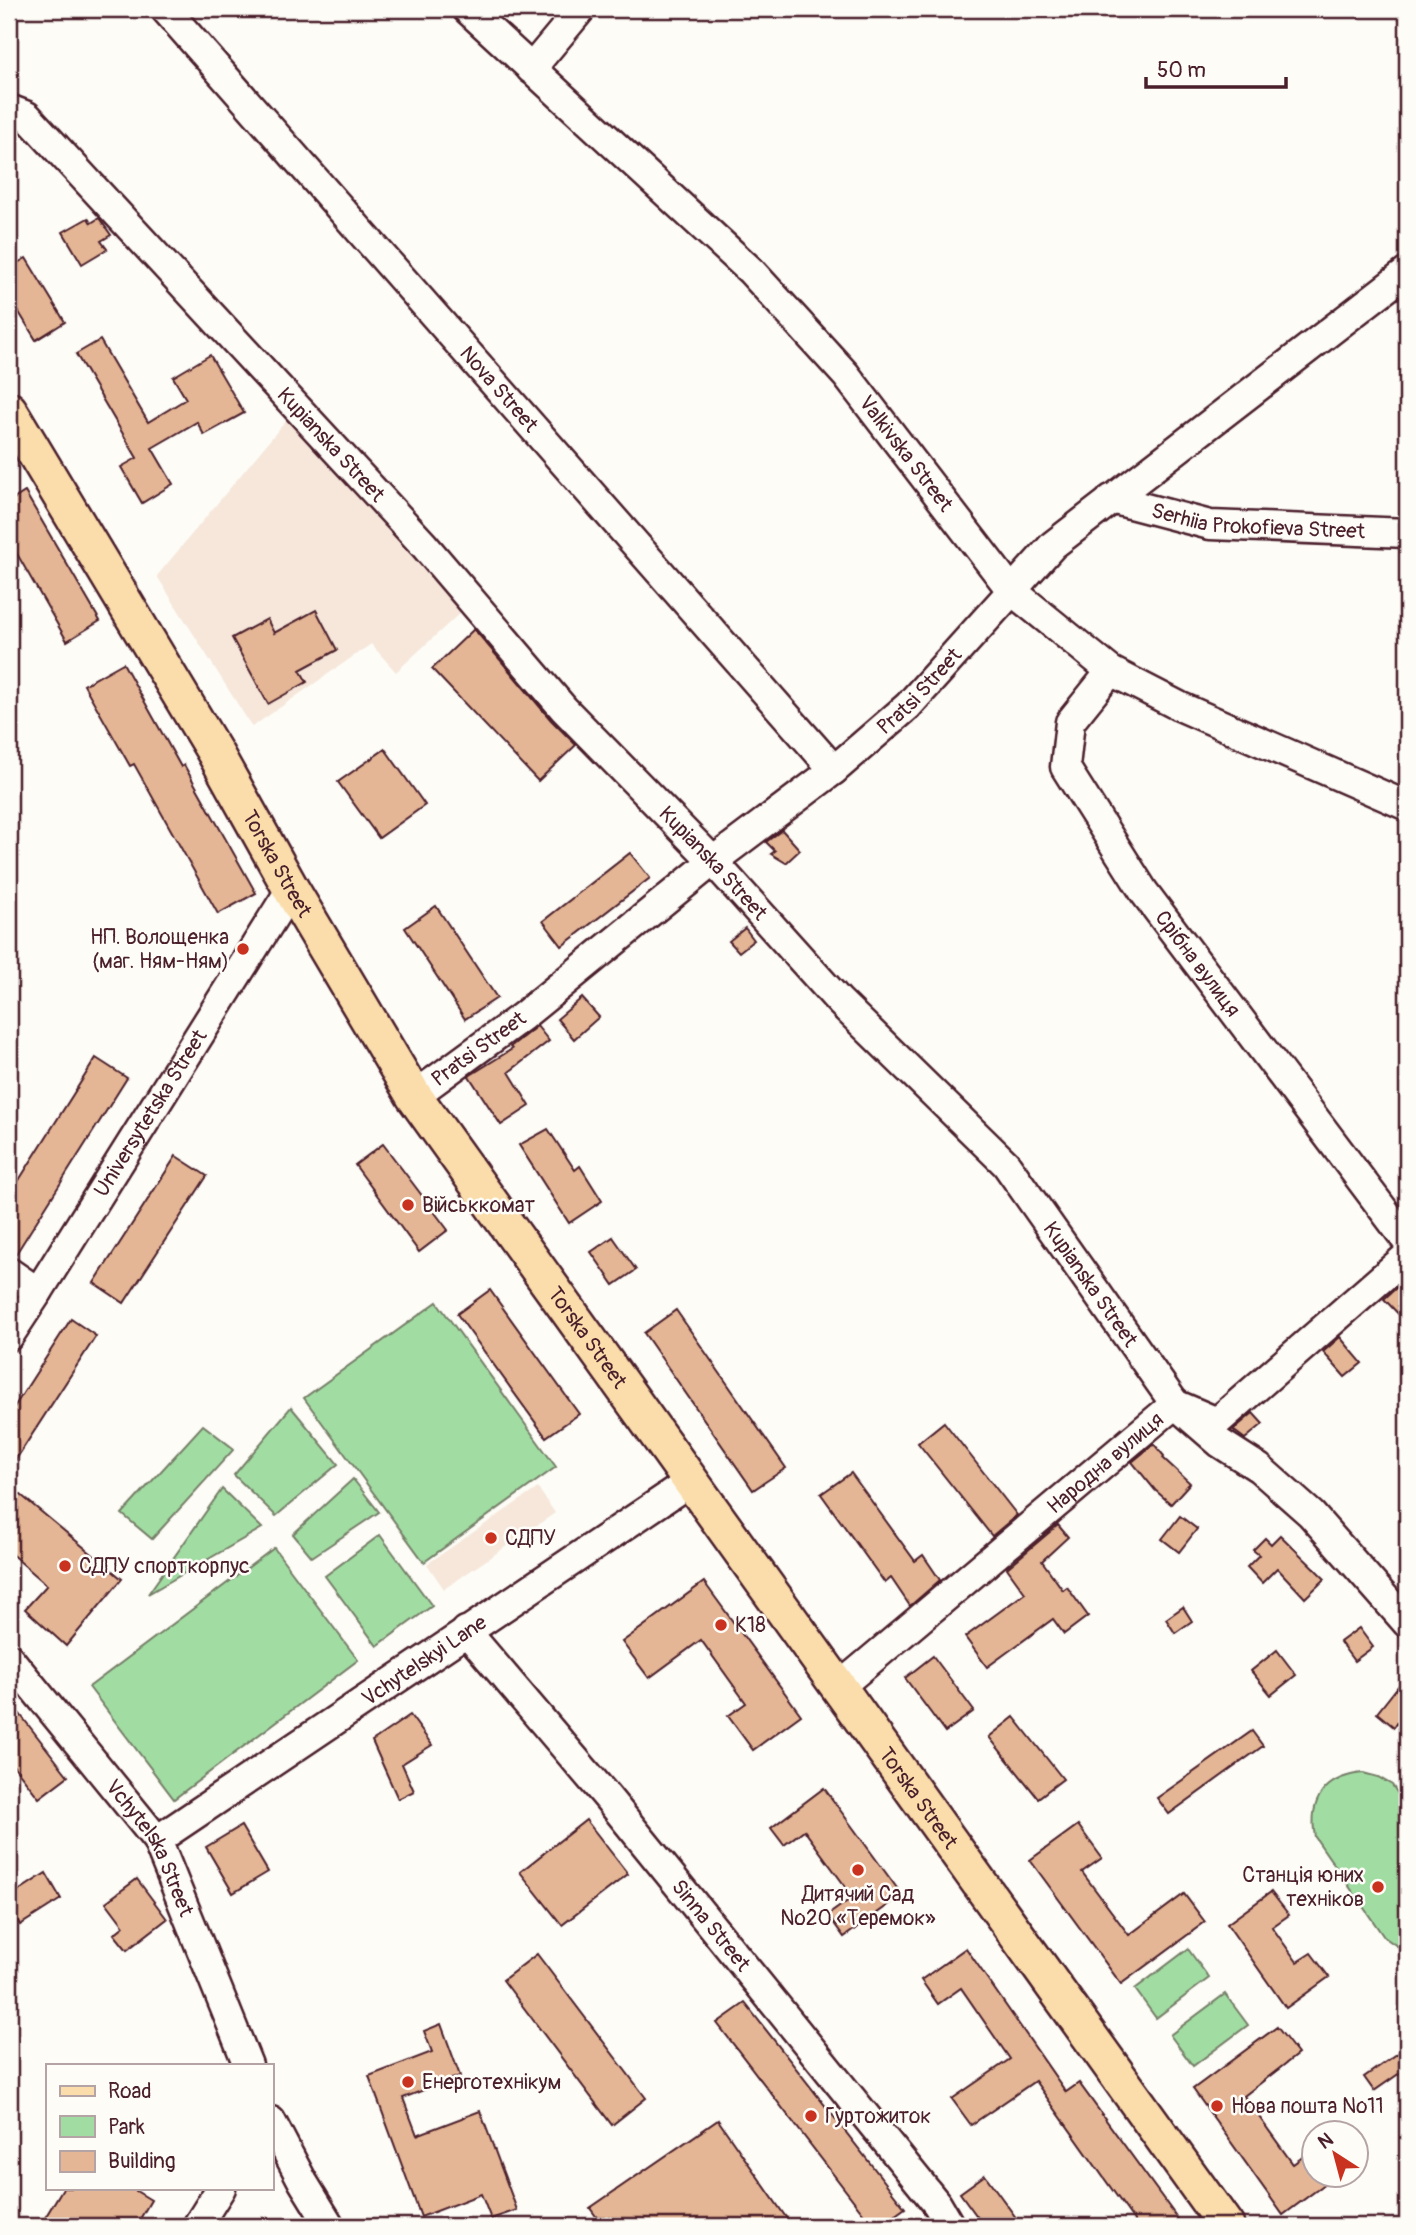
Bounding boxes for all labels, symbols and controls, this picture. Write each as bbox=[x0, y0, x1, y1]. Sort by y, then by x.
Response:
scale bar bbox=[1146, 46, 1286, 90]
text: 50 m bbox=[1157, 57, 1206, 84]
street label: Nova Street bbox=[453, 341, 544, 439]
street label: Kupianska Street bbox=[271, 382, 391, 508]
street label: Valkivska Street bbox=[853, 390, 959, 518]
street label: Serhiia Prokofieva Street bbox=[1149, 497, 1366, 545]
street label: Pratsi Street bbox=[871, 642, 968, 741]
street label: Kupianska Street bbox=[653, 801, 773, 927]
street label: Torska Street bbox=[236, 805, 318, 923]
street label: Срібна вулиця bbox=[1149, 905, 1246, 1022]
place label: НП. Волощенка (маг. Ням-Ням) bbox=[90, 924, 229, 975]
marker: НП. Волощенка (маг. Ням-Ням) bbox=[235, 941, 251, 957]
street label: Pratsi Street bbox=[426, 1005, 532, 1093]
street label: Universytetska Street bbox=[88, 1024, 214, 1202]
place label: Військкомат bbox=[422, 1192, 536, 1219]
marker: Військкомат bbox=[400, 1197, 416, 1213]
street label: Kupianska Street bbox=[1037, 1217, 1144, 1353]
street label: Torska Street bbox=[541, 1282, 633, 1394]
street label: Народна вулиця bbox=[1042, 1406, 1169, 1520]
place label: СДПУ bbox=[505, 1525, 556, 1552]
marker: СДПУ bbox=[483, 1530, 499, 1546]
place label: СДПУ спорткорпус bbox=[79, 1553, 250, 1580]
marker: СДПУ спорткорпус bbox=[57, 1558, 73, 1574]
street label: Vchytelskyi Lane bbox=[357, 1609, 493, 1712]
place label: К18 bbox=[735, 1612, 766, 1639]
marker: К18 bbox=[713, 1617, 729, 1633]
street label: Torska Street bbox=[872, 1742, 964, 1855]
street label: Vchytelska Street bbox=[99, 1774, 200, 1921]
marker: Дитячий Сад №20 «Теремок» bbox=[850, 1862, 866, 1878]
place label: Станцiя юних технiков bbox=[1242, 1862, 1364, 1913]
street label: Sinna Street bbox=[665, 1874, 756, 1978]
marker: Станцiя юних технiков bbox=[1370, 1879, 1386, 1895]
place label: Дитячий Сад №20 «Теремок» bbox=[780, 1881, 936, 1932]
legend bbox=[46, 2064, 273, 2190]
place label: Енерготехнікум bbox=[422, 2069, 561, 2096]
marker: Енерготехнікум bbox=[400, 2074, 416, 2090]
text: Road bbox=[108, 2078, 152, 2105]
place label: Нова пошта №11 bbox=[1231, 2093, 1384, 2120]
marker: Нова пошта №11 bbox=[1209, 2098, 1225, 2114]
place label: Гуртожиток bbox=[825, 2103, 931, 2130]
marker: Гуртожиток bbox=[803, 2108, 819, 2124]
text: Park bbox=[108, 2114, 145, 2141]
north arrow bbox=[1300, 2120, 1370, 2190]
text: N bbox=[1313, 2127, 1338, 2155]
text: Building bbox=[108, 2148, 175, 2175]

